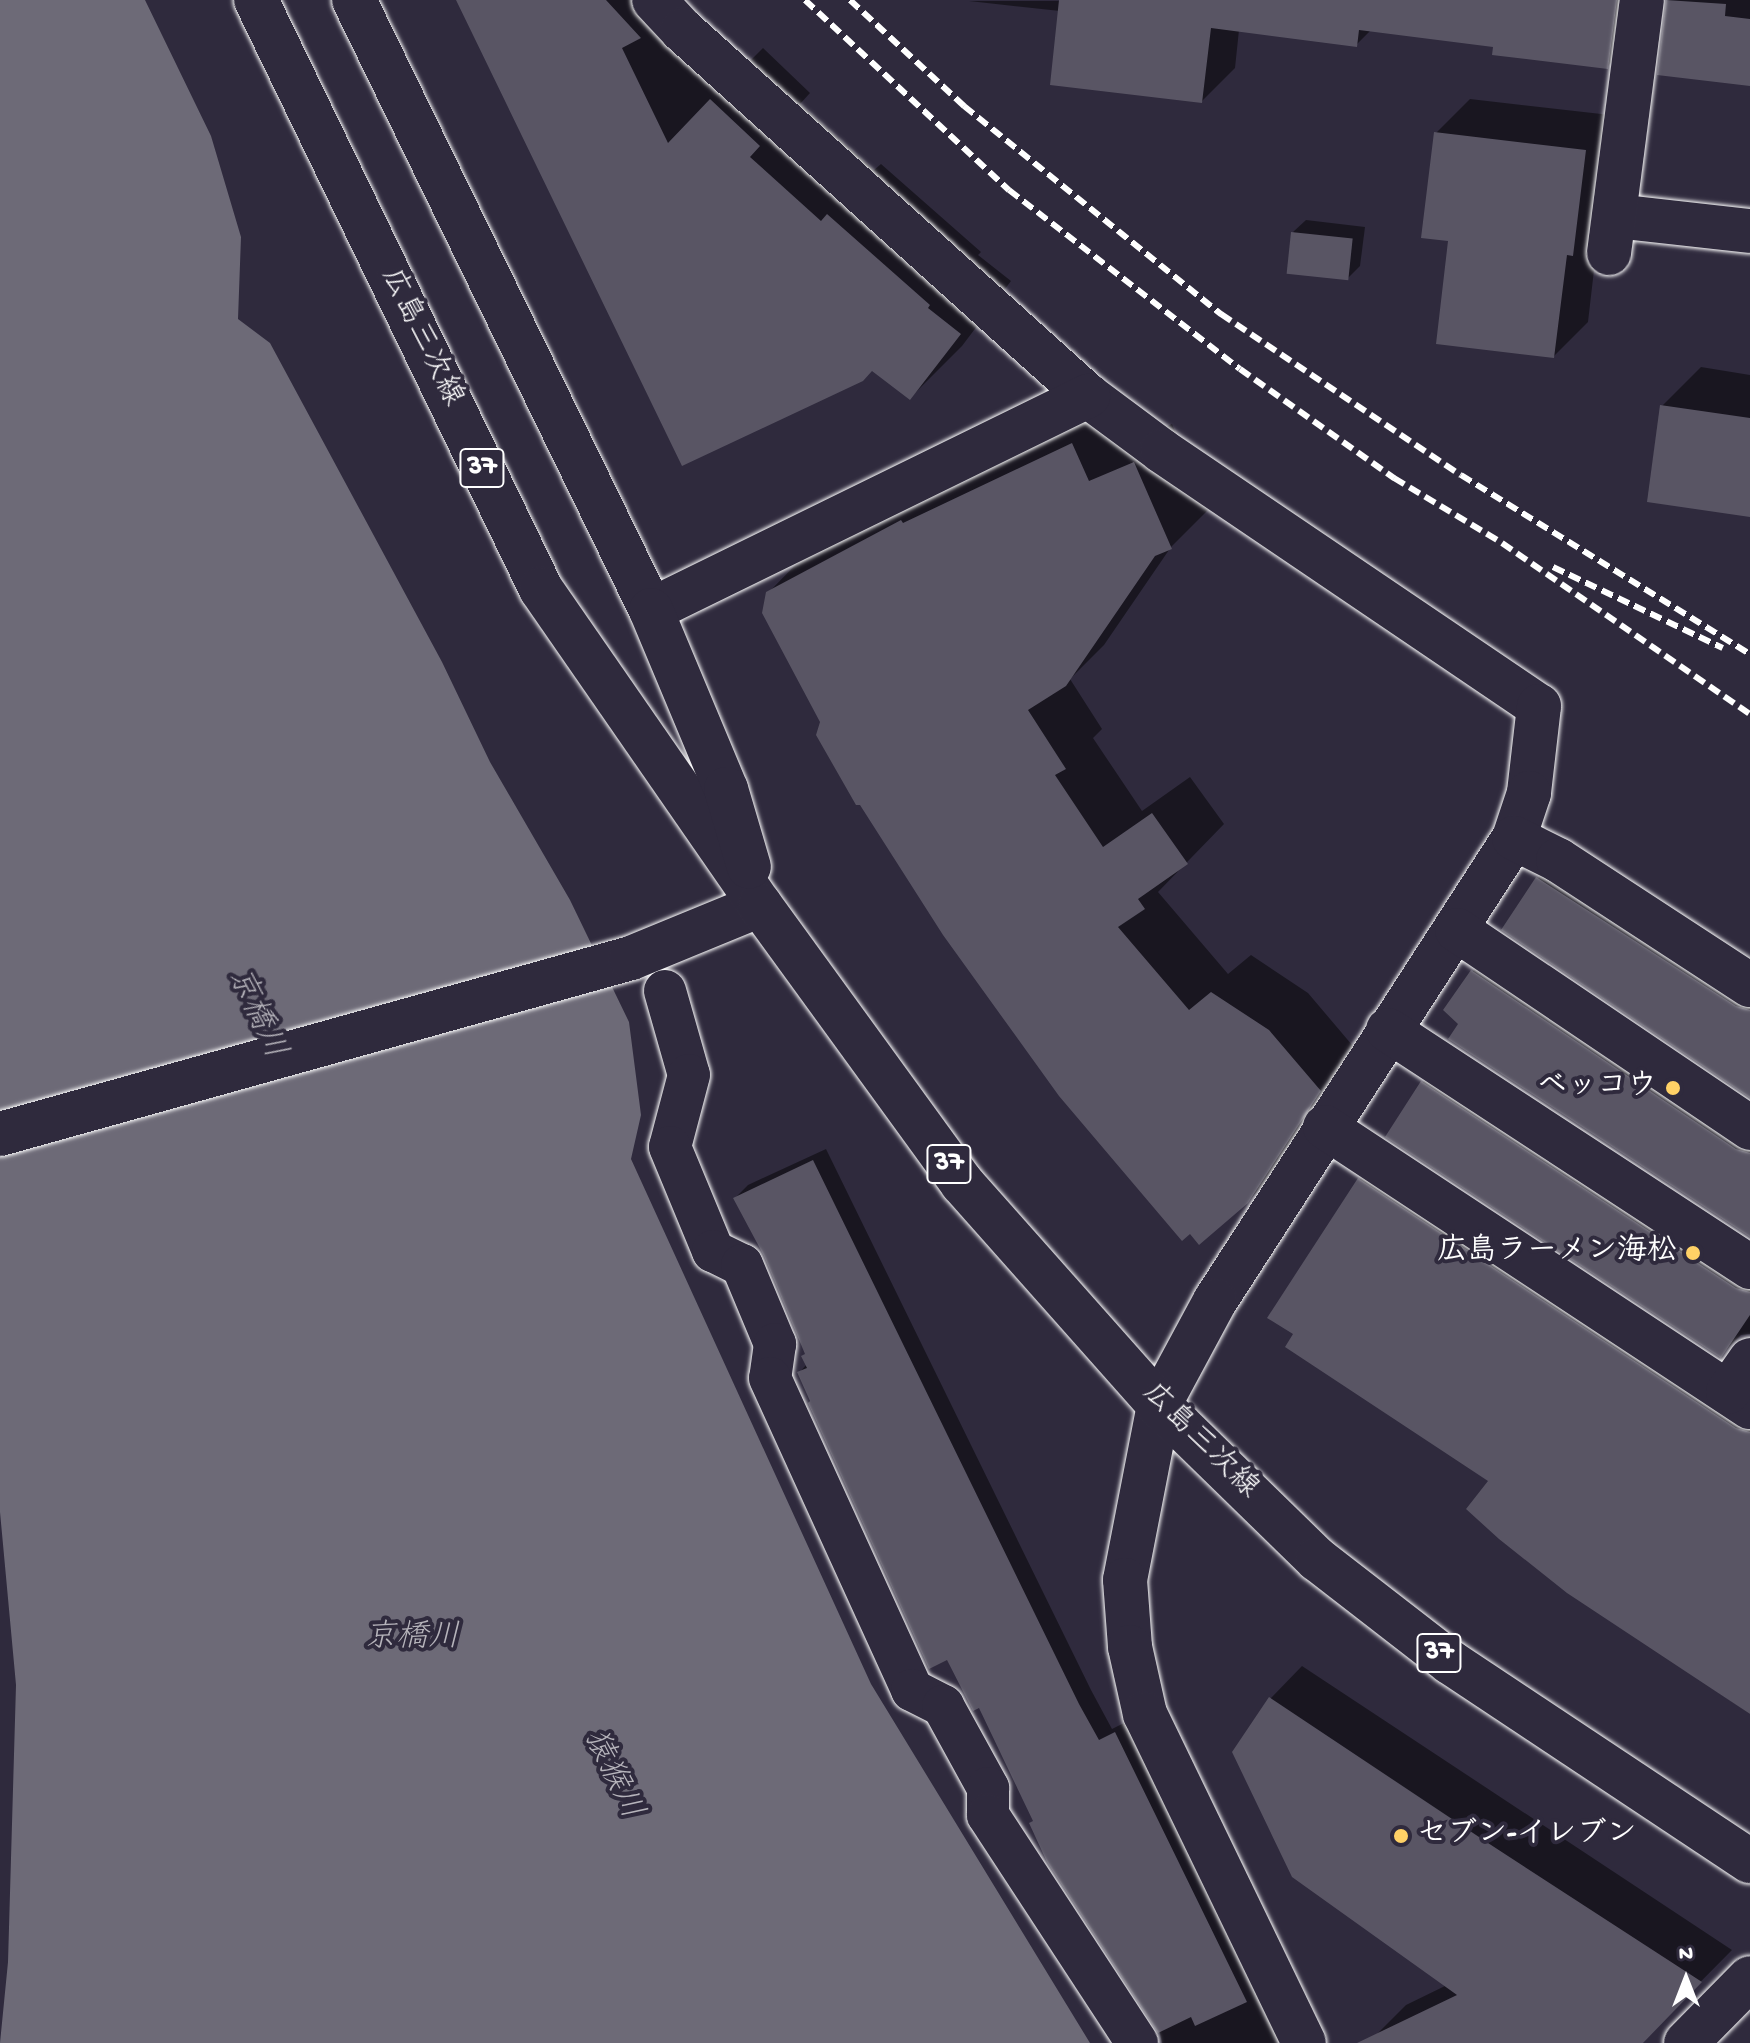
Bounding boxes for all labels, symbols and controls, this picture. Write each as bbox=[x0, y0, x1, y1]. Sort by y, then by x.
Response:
street label: 広島三次線 bbox=[371, 263, 469, 413]
road number: 37 bbox=[458, 444, 506, 492]
water label: 京橋川 bbox=[217, 962, 293, 1066]
place label: ベッコウ bbox=[1537, 1070, 1657, 1106]
marker: ベッコウ bbox=[1664, 1079, 1682, 1097]
road number: 37 bbox=[925, 1140, 973, 1188]
place label: 広島ラーメン海松 bbox=[1437, 1235, 1677, 1271]
marker: 広島ラーメン海松 bbox=[1684, 1244, 1702, 1262]
street label: 広島三次線 bbox=[1133, 1376, 1265, 1508]
water label: 京橋川 bbox=[364, 1620, 460, 1658]
road number: 37 bbox=[1415, 1629, 1463, 1677]
water label: 猿猴川 bbox=[573, 1723, 649, 1827]
place label: セブン-イレブン bbox=[1417, 1818, 1636, 1854]
marker: セブン-イレブン bbox=[1392, 1827, 1410, 1845]
north arrow bbox=[1646, 1939, 1726, 2019]
text: N bbox=[1679, 1942, 1693, 1968]

